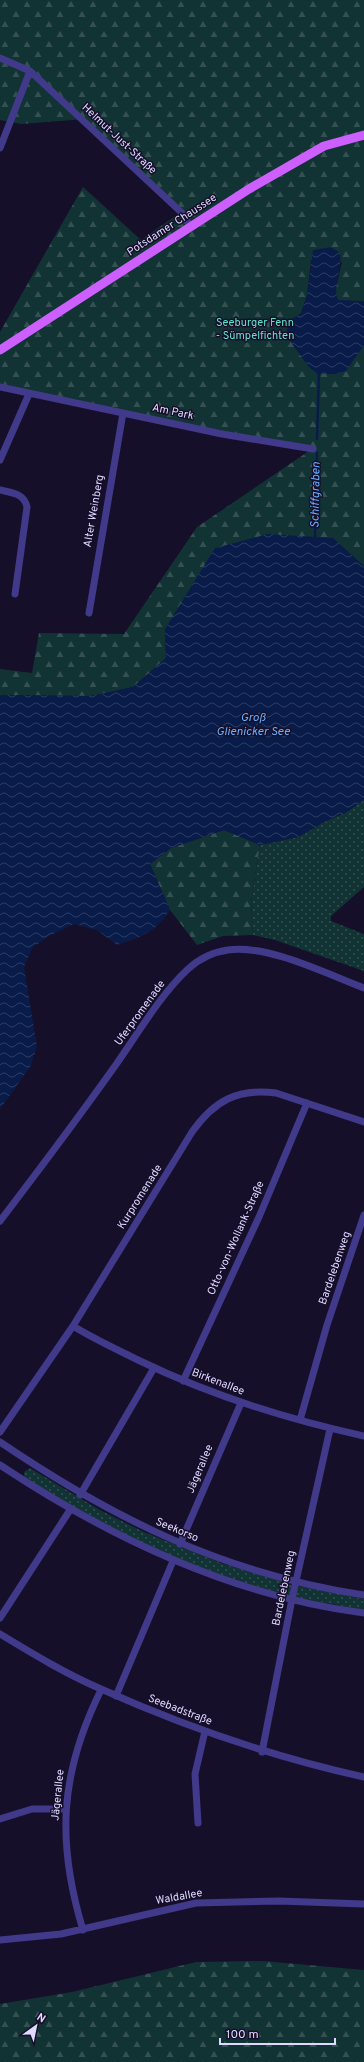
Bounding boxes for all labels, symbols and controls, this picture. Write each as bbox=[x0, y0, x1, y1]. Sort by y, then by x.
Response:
street label: Helmut-Just-Straße bbox=[79, 101, 159, 177]
street label: Potsdamer Chaussee bbox=[125, 191, 220, 259]
park label: Seeburger Fenn - Sümpelfichten bbox=[216, 316, 294, 343]
street label: Am Park bbox=[151, 401, 195, 423]
water label: Schiffgraben bbox=[307, 461, 325, 528]
street label: Alter Weinberg bbox=[81, 474, 107, 548]
water label: Groß Glienicker See bbox=[216, 710, 291, 740]
street label: Uferpromenade bbox=[112, 978, 168, 1048]
street label: Kurpromenade bbox=[115, 1162, 166, 1232]
street label: Otto-von-Wollank-Straße bbox=[204, 1179, 268, 1297]
street label: Bardelebenweg bbox=[316, 1229, 354, 1307]
street label: Birkenallee bbox=[190, 1366, 247, 1399]
street label: Jägerallee bbox=[183, 1442, 217, 1495]
street label: Seekorso bbox=[153, 1515, 201, 1545]
street label: Bardelebenweg bbox=[269, 1549, 299, 1627]
street label: Seebadstraße bbox=[146, 1691, 214, 1729]
street label: Jägerallee bbox=[48, 1769, 68, 1821]
street label: Waldallee bbox=[154, 1886, 204, 1908]
north arrow bbox=[16, 2006, 56, 2046]
text: N bbox=[34, 2010, 48, 2026]
scale bar bbox=[220, 2020, 335, 2046]
text: 100 m bbox=[226, 2027, 259, 2043]

